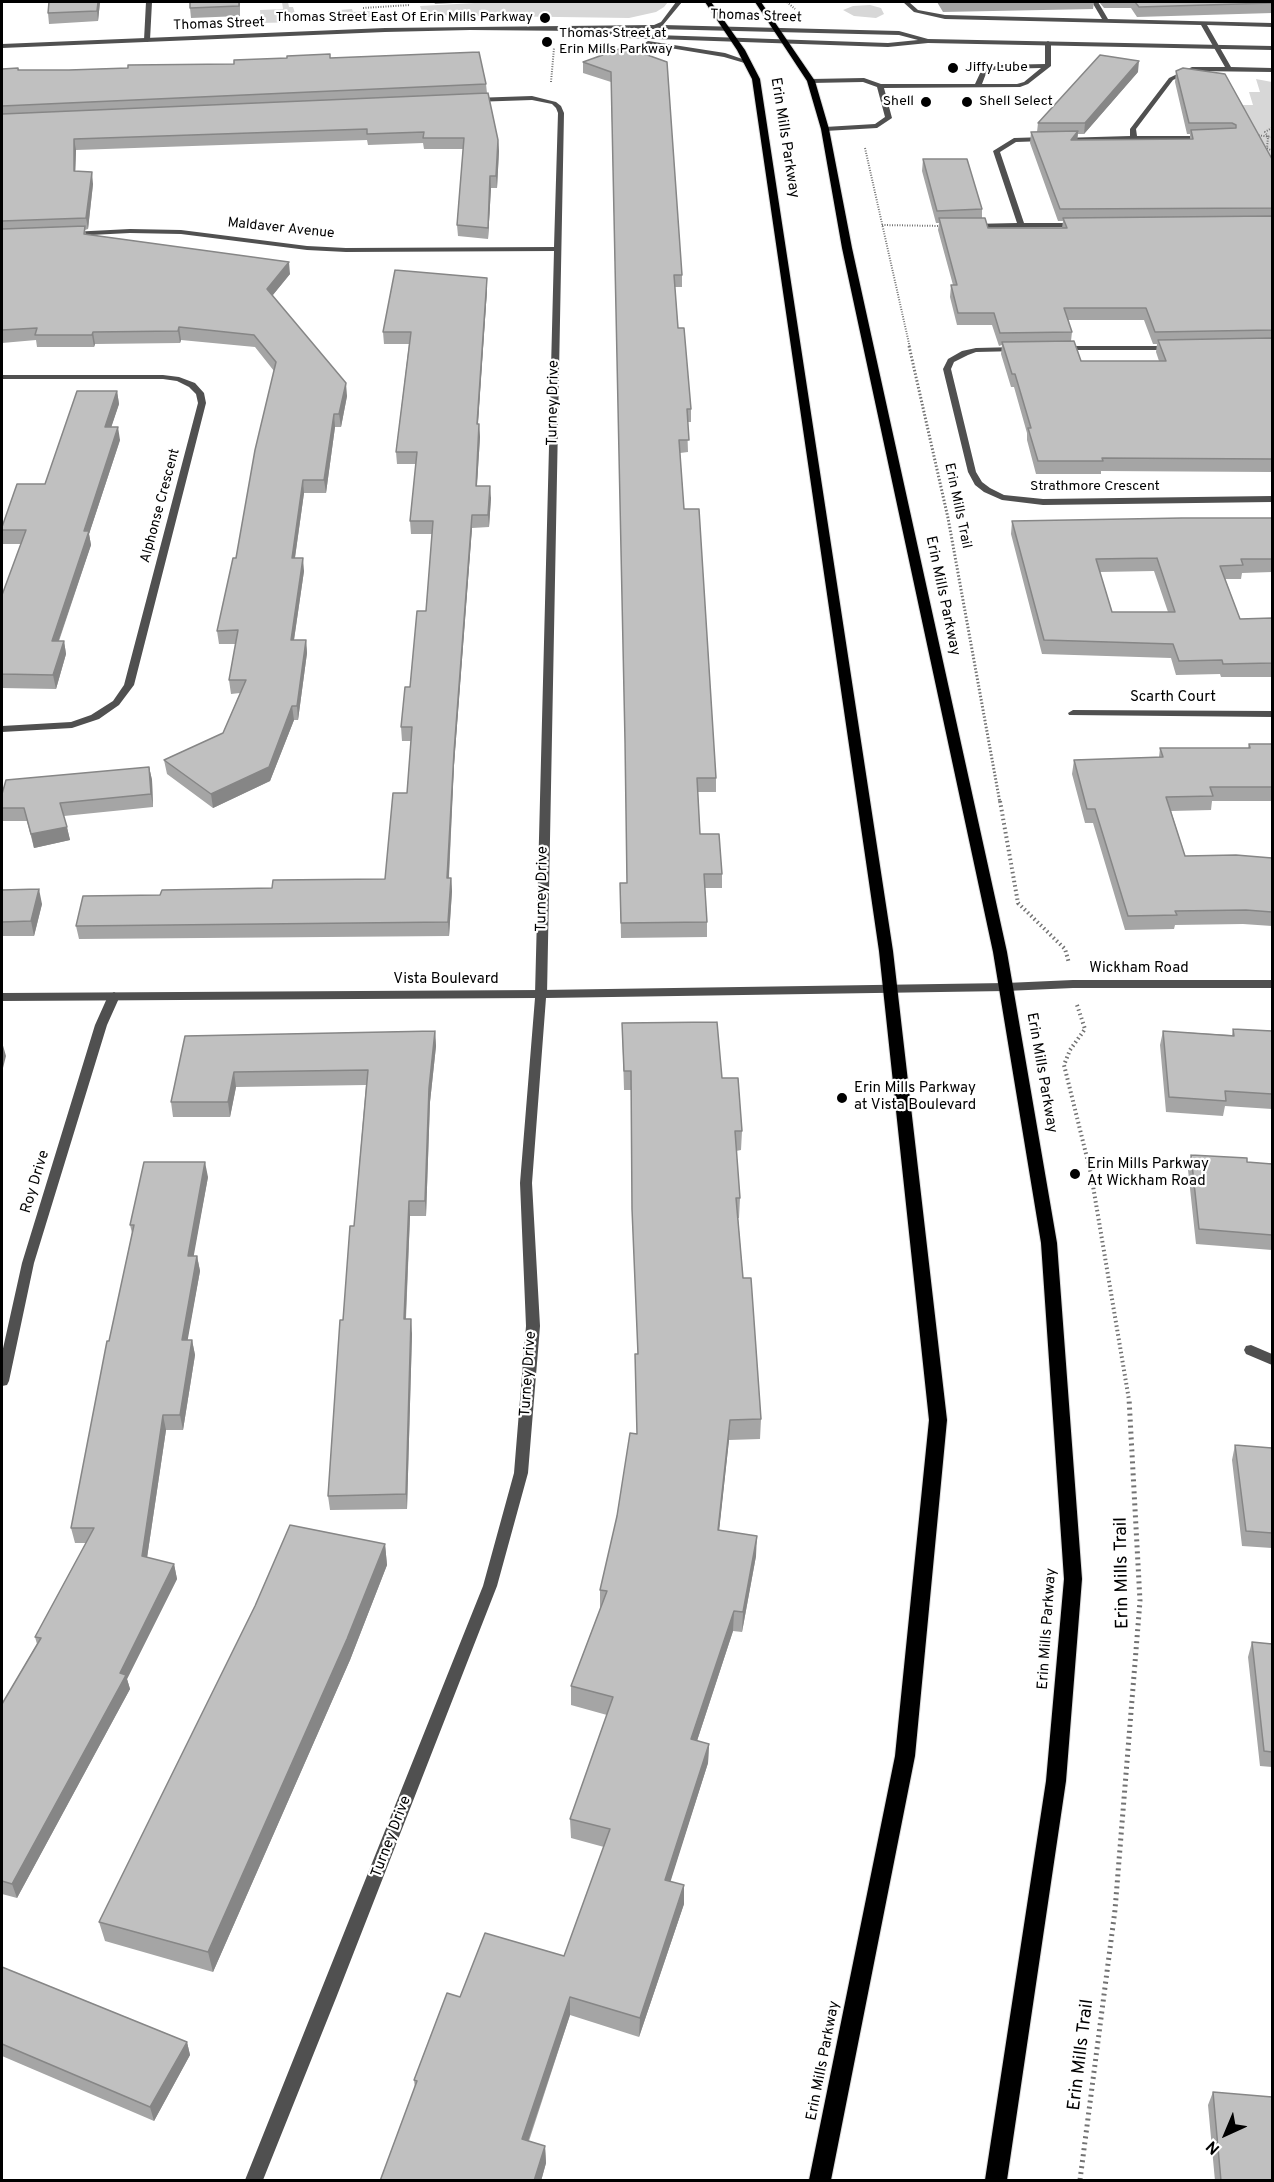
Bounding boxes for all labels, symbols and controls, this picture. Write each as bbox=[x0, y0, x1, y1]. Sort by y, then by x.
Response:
street label: Thomas Street bbox=[710, 7, 802, 27]
place label: Thomas Street East Of Erin Mills Parkway bbox=[275, 10, 533, 26]
marker: Thomas Street East Of Erin Mills Parkway bbox=[538, 11, 552, 25]
street label: Thomas Street bbox=[173, 15, 265, 35]
place label: Thomas Street at Erin Mills Parkway bbox=[559, 26, 673, 58]
marker: Thomas Street at Erin Mills Parkway bbox=[540, 35, 554, 49]
place label: Jiffy Lube bbox=[965, 60, 1028, 76]
marker: Jiffy Lube bbox=[946, 61, 960, 75]
street label: Erin Mills Parkway bbox=[766, 76, 802, 200]
place label: Shell bbox=[883, 94, 914, 110]
place label: Shell Select bbox=[979, 94, 1053, 110]
marker: Shell bbox=[919, 95, 933, 109]
marker: Shell Select bbox=[960, 95, 974, 109]
street label: Maldaver Avenue bbox=[227, 215, 335, 243]
street label: Turney Drive bbox=[544, 360, 564, 446]
street label: Alphonse Crescent bbox=[138, 447, 184, 565]
street label: Erin Mills Trail bbox=[940, 462, 974, 550]
street label: Strathmore Crescent bbox=[1030, 479, 1160, 495]
street label: Erin Mills Parkway bbox=[921, 535, 963, 657]
street label: Scarth Court bbox=[1130, 689, 1216, 707]
street label: Turney Drive bbox=[533, 846, 553, 932]
street label: Wickham Road bbox=[1089, 960, 1189, 978]
street label: Vista Boulevard bbox=[393, 971, 499, 989]
street label: Erin Mills Parkway bbox=[1022, 1011, 1060, 1135]
place label: Erin Mills Parkway at Vista Boulevard bbox=[854, 1080, 976, 1115]
marker: Erin Mills Parkway at Vista Boulevard bbox=[835, 1091, 849, 1105]
street label: Roy Drive bbox=[18, 1148, 54, 1216]
place label: Erin Mills Parkway At Wickham Road bbox=[1087, 1156, 1209, 1191]
marker: Erin Mills Parkway At Wickham Road bbox=[1068, 1167, 1082, 1181]
street label: Turney Drive bbox=[517, 1331, 541, 1417]
street label: Erin Mills Trail bbox=[1111, 1517, 1135, 1629]
street label: Erin Mills Parkway bbox=[1035, 1568, 1061, 1690]
street label: Turney Drive bbox=[368, 1794, 416, 1880]
street label: Erin Mills Trail bbox=[1064, 1998, 1100, 2112]
street label: Erin Mills Parkway bbox=[804, 1999, 844, 2123]
north arrow bbox=[1196, 2104, 1256, 2164]
text: N bbox=[1202, 2136, 1225, 2158]

